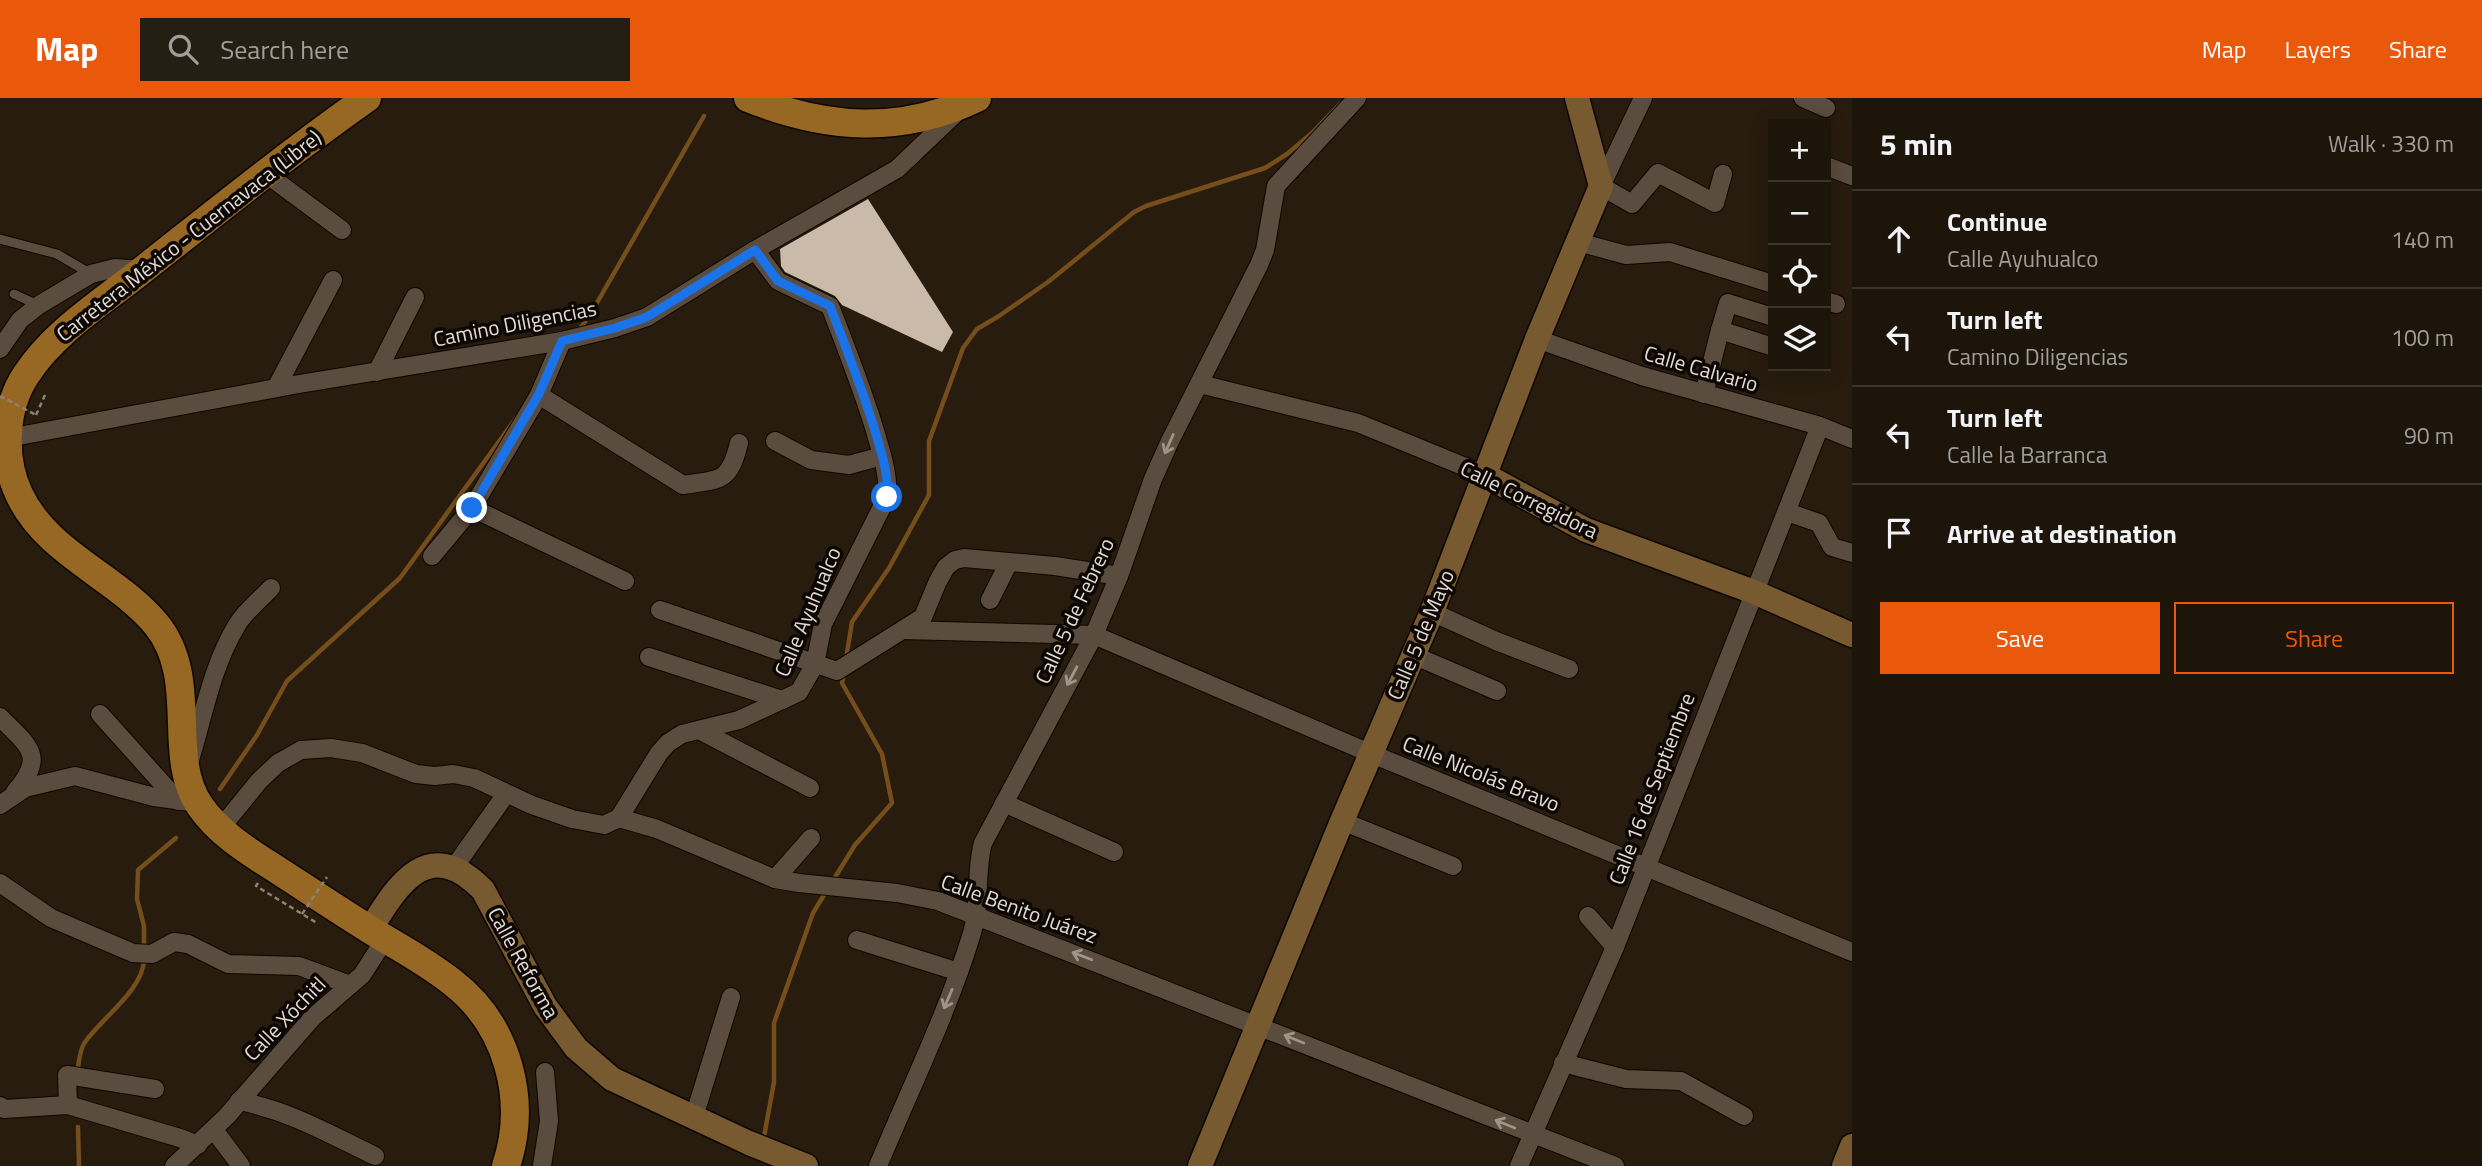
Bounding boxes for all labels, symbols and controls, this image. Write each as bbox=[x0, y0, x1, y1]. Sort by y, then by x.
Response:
search box bbox=[140, 18, 630, 81]
text: Map bbox=[35, 24, 98, 74]
icon: search bbox=[164, 30, 202, 68]
text: Search here bbox=[220, 30, 349, 69]
text: Map bbox=[2202, 31, 2247, 67]
text: Layers bbox=[2285, 31, 2351, 67]
text: Share bbox=[2389, 31, 2447, 67]
map controls bbox=[1768, 119, 1831, 371]
button: + bbox=[1768, 119, 1831, 182]
street label: Carretera México - Cuernavaca (Libre) bbox=[49, 121, 328, 349]
text: 5 min bbox=[1880, 121, 1953, 167]
text: Walk · 330 m bbox=[2328, 126, 2454, 161]
button: − bbox=[1768, 182, 1831, 245]
text: Continue bbox=[1947, 202, 2047, 241]
icon: ahead bbox=[1880, 220, 1918, 258]
text: 140 m bbox=[2391, 222, 2454, 257]
text: Calle Ayuhualco bbox=[1947, 241, 2098, 276]
button: locate bbox=[1768, 245, 1831, 308]
street label: Camino Diligencias bbox=[431, 292, 599, 355]
text: Turn left bbox=[1947, 300, 2042, 339]
button: layers bbox=[1768, 308, 1831, 371]
icon: left bbox=[1880, 318, 1918, 356]
text: 100 m bbox=[2391, 320, 2454, 355]
street label: Calle Calvario bbox=[1641, 337, 1762, 400]
text: Camino Diligencias bbox=[1947, 339, 2128, 374]
text: Turn left bbox=[1947, 398, 2042, 437]
icon: left bbox=[1880, 416, 1918, 454]
text: 90 m bbox=[2404, 418, 2454, 453]
one-way arrow bbox=[1162, 433, 1175, 454]
text: Calle la Barranca bbox=[1947, 437, 2107, 472]
street label: Calle Corregidora bbox=[1455, 452, 1604, 546]
route start bbox=[871, 481, 902, 512]
route end bbox=[456, 492, 487, 523]
icon: arrive bbox=[1880, 514, 1918, 552]
text: Arrive at destination bbox=[1947, 514, 2177, 553]
street label: Calle 5 de Febrero bbox=[1026, 532, 1122, 689]
street label: Calle Ayuhualco bbox=[765, 542, 849, 681]
street label: Calle 5 de Mayo bbox=[1378, 565, 1462, 705]
button: Save bbox=[1880, 602, 2160, 674]
button: Share bbox=[2174, 602, 2454, 674]
one-way arrow bbox=[1065, 666, 1079, 686]
street label: Calle 16 de Septiembre bbox=[1600, 688, 1702, 889]
street label: Calle Nicolás Bravo bbox=[1398, 727, 1565, 819]
street label: Calle Benito Juárez bbox=[937, 865, 1102, 951]
street label: Calle Reforma bbox=[480, 901, 568, 1025]
one-way arrow bbox=[1072, 949, 1094, 961]
street label: Calle Xóchitl bbox=[236, 969, 333, 1068]
one-way arrow bbox=[941, 987, 954, 1009]
one-way arrow bbox=[1284, 1032, 1306, 1045]
one-way arrow bbox=[1495, 1116, 1517, 1129]

